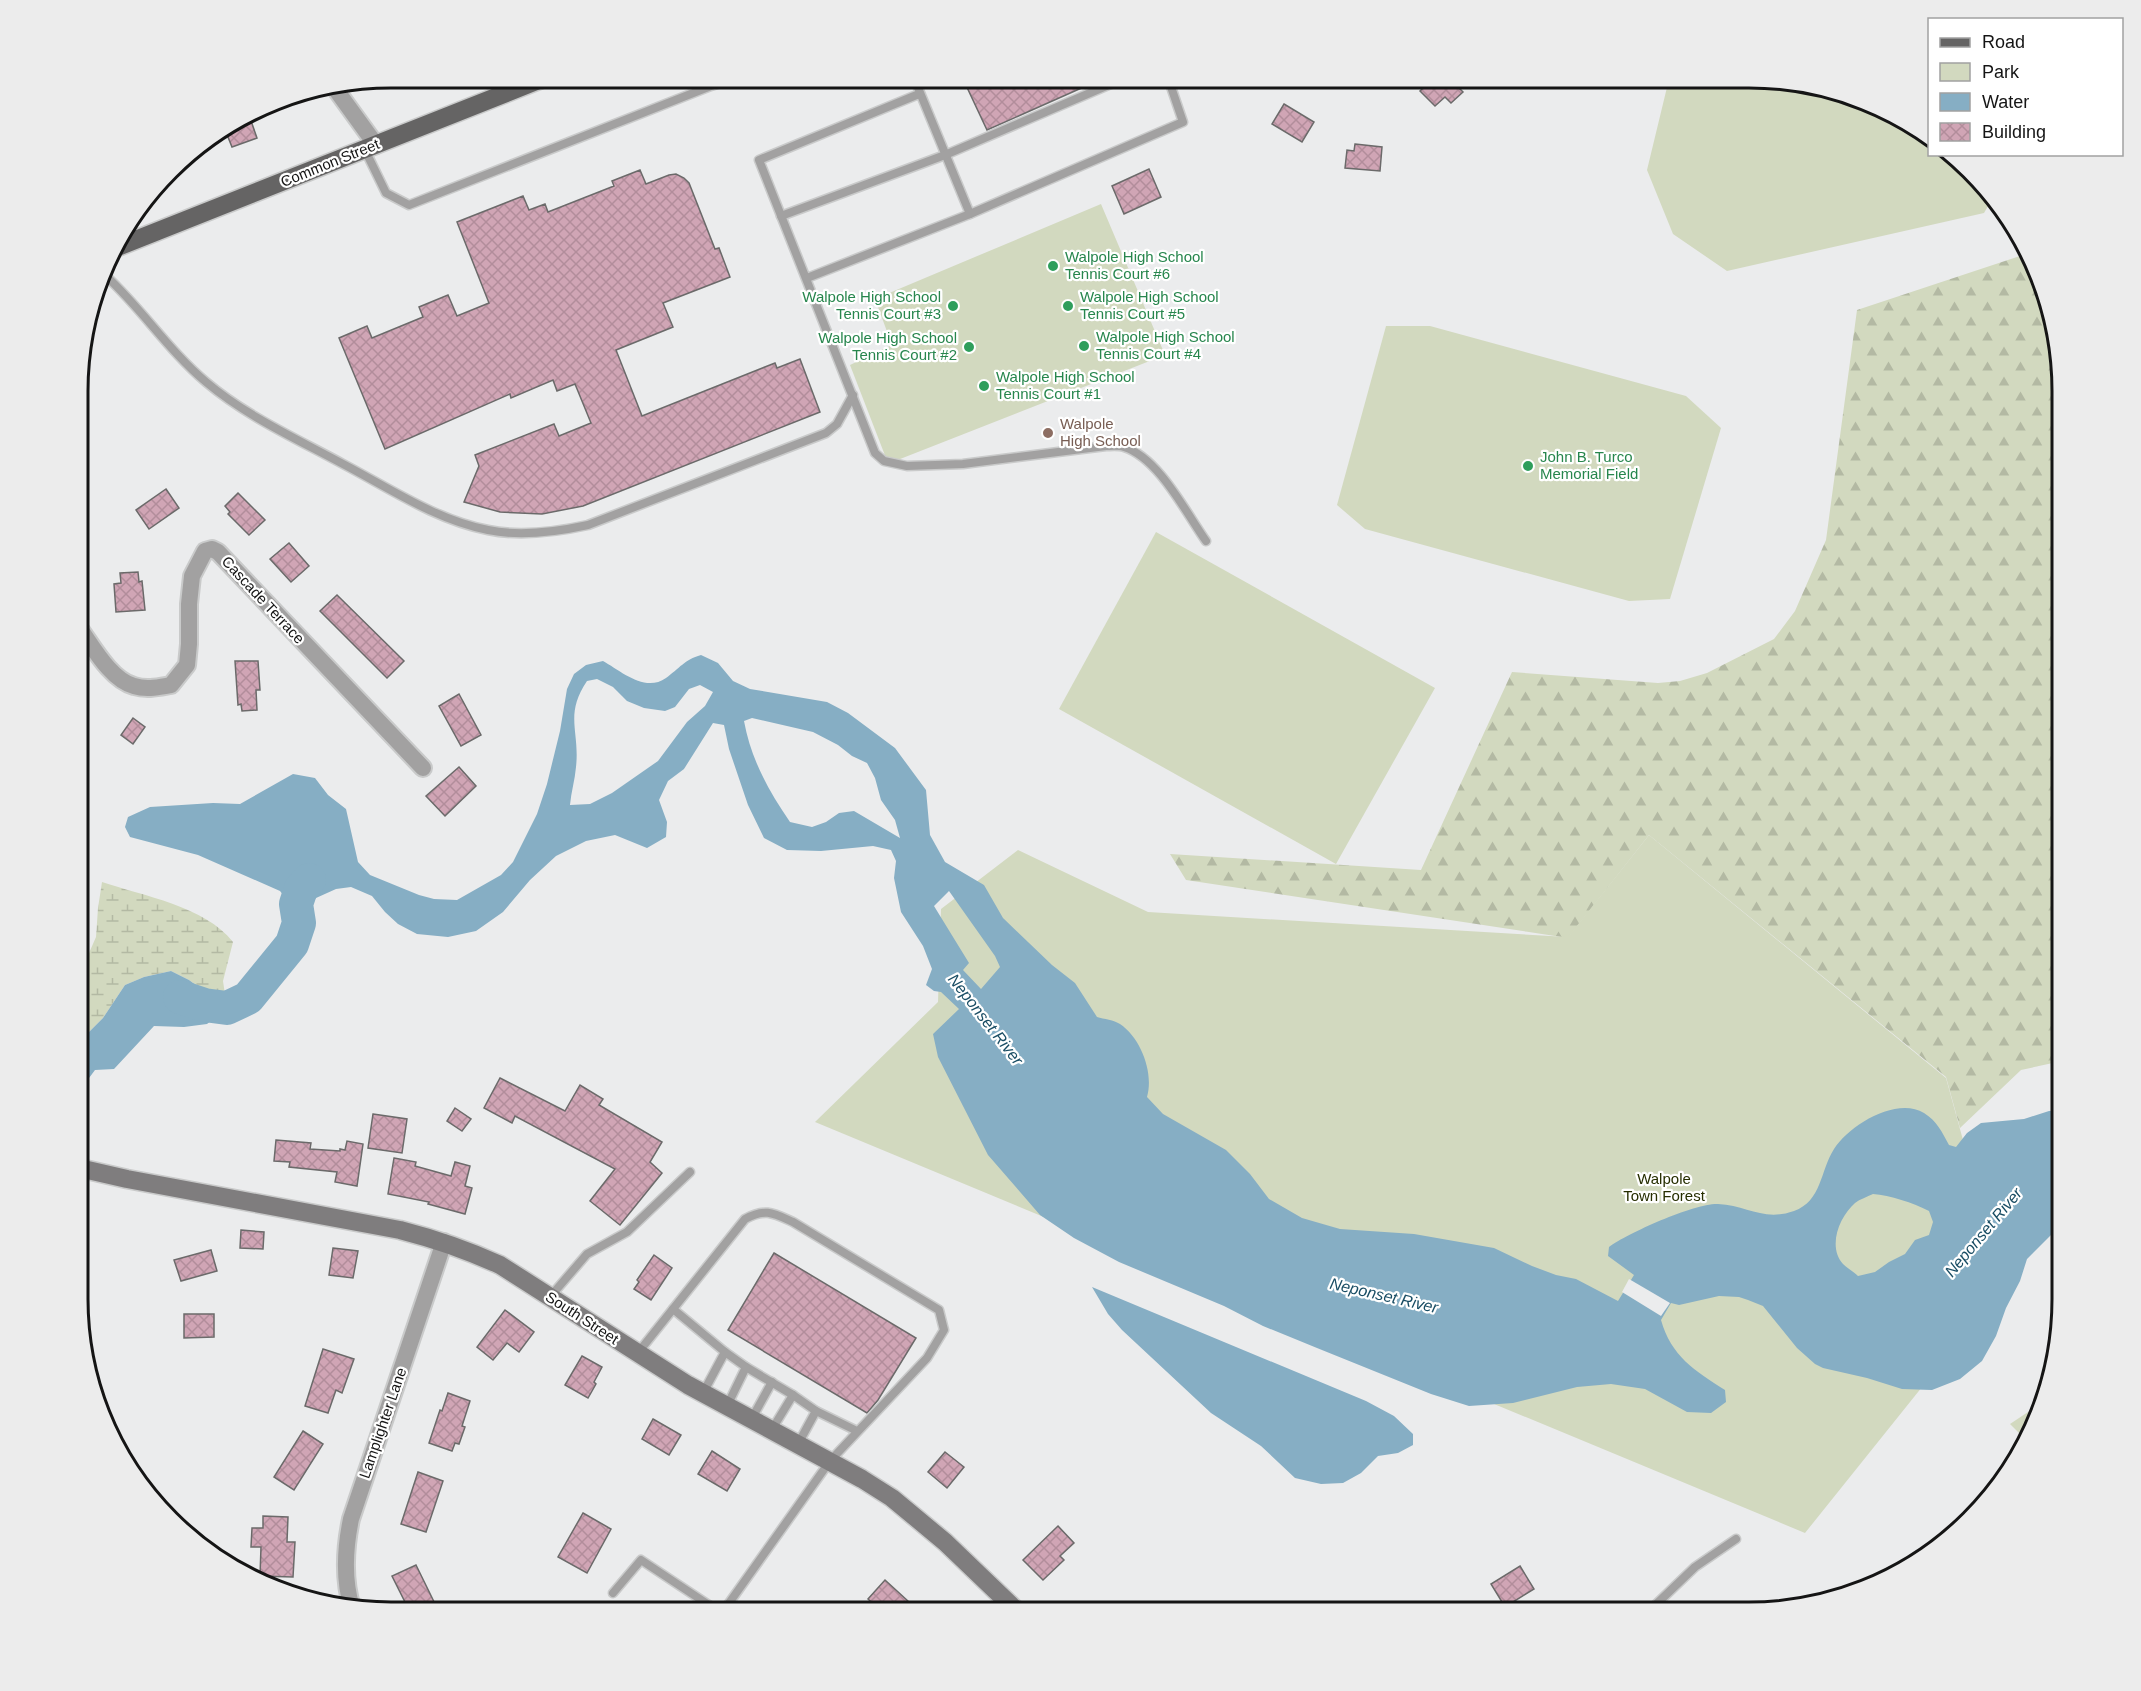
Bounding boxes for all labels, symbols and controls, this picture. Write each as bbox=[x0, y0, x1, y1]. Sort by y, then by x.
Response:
legend bbox=[1928, 18, 2123, 156]
text: Road bbox=[1982, 32, 2025, 52]
text: Park bbox=[1982, 62, 2020, 82]
text: Water bbox=[1982, 92, 2029, 112]
text: Building bbox=[1982, 122, 2046, 142]
street label: Common Street bbox=[278, 135, 382, 190]
place label: Walpole High School Tennis Court #6 bbox=[1065, 248, 1204, 282]
marker: Walpole High School Tennis Court #6 bbox=[1046, 259, 1060, 273]
place label: Walpole High School Tennis Court #3 bbox=[802, 288, 941, 322]
place label: Walpole High School Tennis Court #5 bbox=[1080, 288, 1219, 322]
marker: Walpole High School Tennis Court #3 bbox=[946, 299, 960, 313]
marker: Walpole High School Tennis Court #5 bbox=[1061, 299, 1075, 313]
place label: Walpole High School Tennis Court #4 bbox=[1096, 328, 1235, 362]
place label: Walpole High School Tennis Court #2 bbox=[818, 329, 957, 363]
marker: Walpole High School Tennis Court #4 bbox=[1077, 339, 1091, 353]
marker: Walpole High School Tennis Court #2 bbox=[962, 340, 976, 354]
place label: Walpole High School Tennis Court #1 bbox=[996, 368, 1135, 402]
marker: Walpole High School Tennis Court #1 bbox=[977, 379, 991, 393]
place label: Walpole High School bbox=[1060, 415, 1141, 449]
marker: Walpole High School bbox=[1041, 426, 1055, 440]
place label: John B. Turco Memorial Field bbox=[1540, 448, 1638, 482]
marker: John B. Turco Memorial Field bbox=[1521, 459, 1535, 473]
street label: Cascade Terrace bbox=[219, 552, 308, 647]
water label: Neponset River bbox=[945, 971, 1027, 1069]
park label: Walpole Town Forest bbox=[1623, 1170, 1706, 1204]
water label: Neponset River bbox=[1941, 1184, 2026, 1280]
water label: Neponset River bbox=[1328, 1275, 1440, 1316]
street label: South Street bbox=[543, 1288, 623, 1348]
street label: Lamplighter Lane bbox=[356, 1365, 409, 1480]

